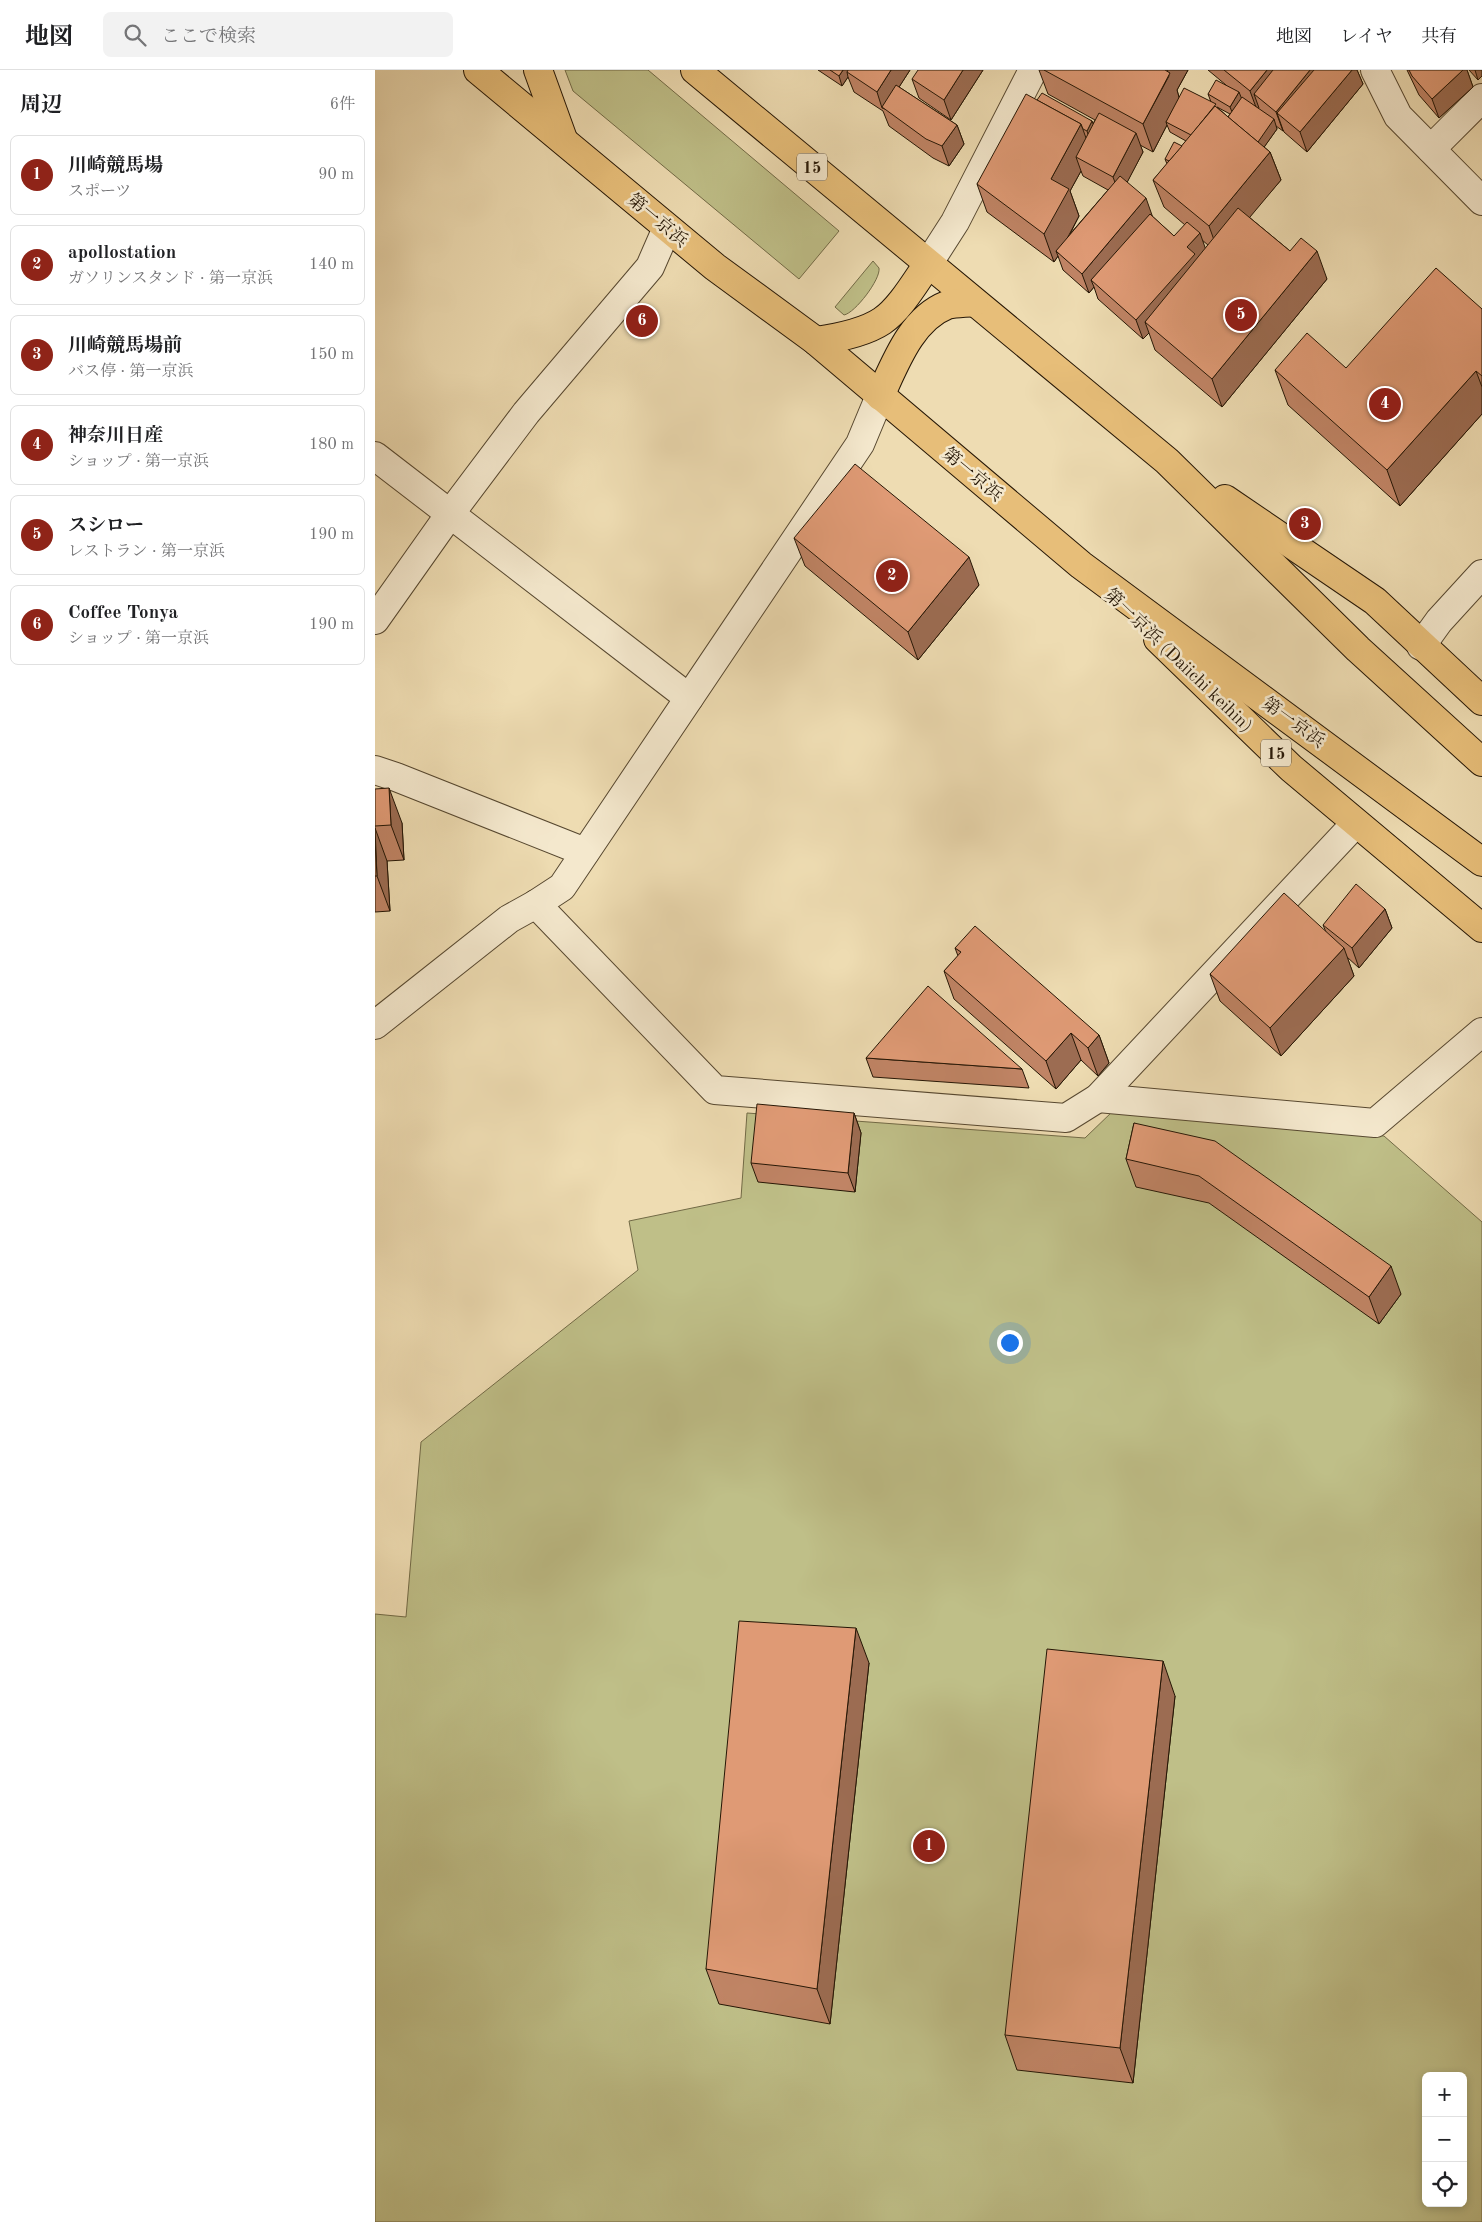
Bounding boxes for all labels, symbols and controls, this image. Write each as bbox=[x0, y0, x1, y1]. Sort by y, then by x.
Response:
search box bbox=[103, 12, 453, 57]
icon: search bbox=[121, 21, 149, 49]
text: 地図 bbox=[25, 26, 73, 50]
text: ここで検索 bbox=[161, 28, 256, 47]
text: 地図 bbox=[1276, 28, 1312, 46]
text: レイヤ bbox=[1340, 28, 1393, 46]
text: 共有 bbox=[1421, 28, 1457, 46]
text: 周辺 bbox=[20, 95, 62, 116]
text: 6件 bbox=[330, 97, 355, 113]
road number: 15 bbox=[797, 154, 827, 180]
text: 川崎競馬場 bbox=[68, 157, 163, 176]
text: 1 bbox=[32, 167, 42, 183]
text: 90 m bbox=[318, 167, 354, 183]
text: スポーツ bbox=[68, 184, 131, 200]
street label: 第一京浜 bbox=[624, 189, 692, 251]
text: apollostation bbox=[68, 244, 176, 263]
text: 2 bbox=[32, 257, 42, 273]
text: 140 m bbox=[309, 257, 354, 273]
text: ガソリンスタンド · 第一京浜 bbox=[68, 271, 273, 287]
pin: 5 bbox=[1225, 296, 1257, 334]
pin: 6 bbox=[626, 302, 658, 340]
text: 川崎競馬場前 bbox=[68, 337, 182, 356]
text: 3 bbox=[32, 347, 42, 363]
text: 150 m bbox=[309, 347, 354, 363]
text: バス停 · 第一京浜 bbox=[68, 364, 193, 380]
pin: 4 bbox=[1369, 385, 1401, 423]
text: 神奈川日産 bbox=[68, 427, 163, 446]
text: 4 bbox=[32, 437, 42, 453]
text: 180 m bbox=[309, 437, 354, 453]
street label: 第一京浜 bbox=[939, 443, 1007, 505]
text: ショップ · 第一京浜 bbox=[68, 454, 209, 470]
pin: 3 bbox=[1289, 505, 1321, 543]
text: スシロー bbox=[68, 517, 144, 536]
text: 5 bbox=[32, 527, 42, 543]
text: 190 m bbox=[309, 527, 354, 543]
text: レストラン · 第一京浜 bbox=[68, 544, 225, 560]
pin: 2 bbox=[876, 557, 908, 595]
street label: 第一京浜 (Daiichi keihin) bbox=[1101, 584, 1257, 736]
text: Coffee Tonya bbox=[68, 604, 178, 623]
text: 6 bbox=[32, 617, 42, 633]
text: 190 m bbox=[309, 617, 354, 633]
text: ショップ · 第一京浜 bbox=[68, 631, 209, 647]
street label: 第一京浜 bbox=[1259, 693, 1329, 751]
road number: 15 bbox=[1261, 740, 1291, 766]
your location bbox=[997, 1330, 1023, 1356]
pin: 1 bbox=[913, 1827, 945, 1865]
map controls bbox=[1422, 2072, 1467, 2207]
button: + bbox=[1422, 2072, 1467, 2117]
button: − bbox=[1422, 2117, 1467, 2162]
button: locate bbox=[1422, 2162, 1467, 2207]

